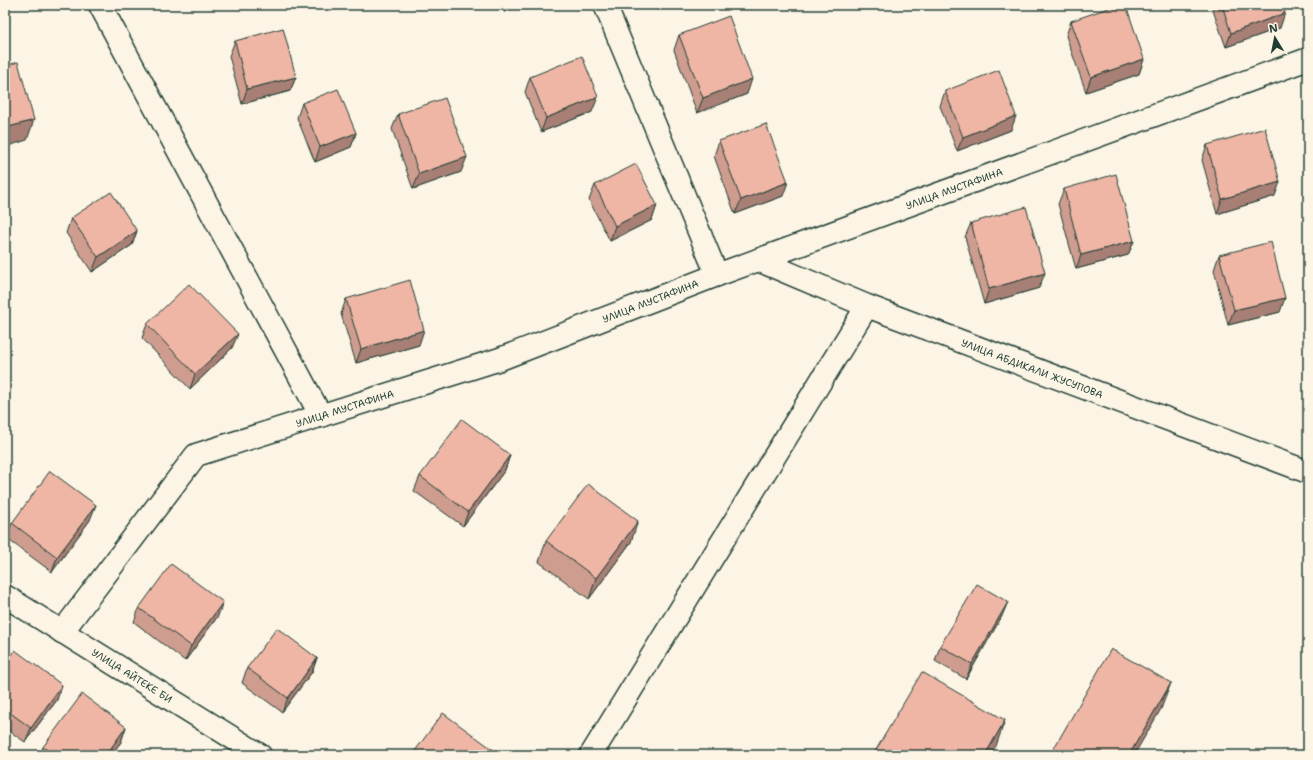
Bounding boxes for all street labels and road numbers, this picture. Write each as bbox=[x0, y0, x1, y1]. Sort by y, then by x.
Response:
street label: УЛИЦА МУСТАФИНА bbox=[904, 165, 1004, 212]
street label: УЛИЦА МУСТАФИНА bbox=[601, 277, 700, 326]
street label: УЛИЦА АБДИКАЛИ ЖУСУПОВА bbox=[959, 336, 1105, 401]
street label: УЛИЦА МУСТАФИНА bbox=[294, 387, 396, 430]
street label: УЛИЦА АЙТЕКЕ БИ bbox=[89, 646, 175, 706]

